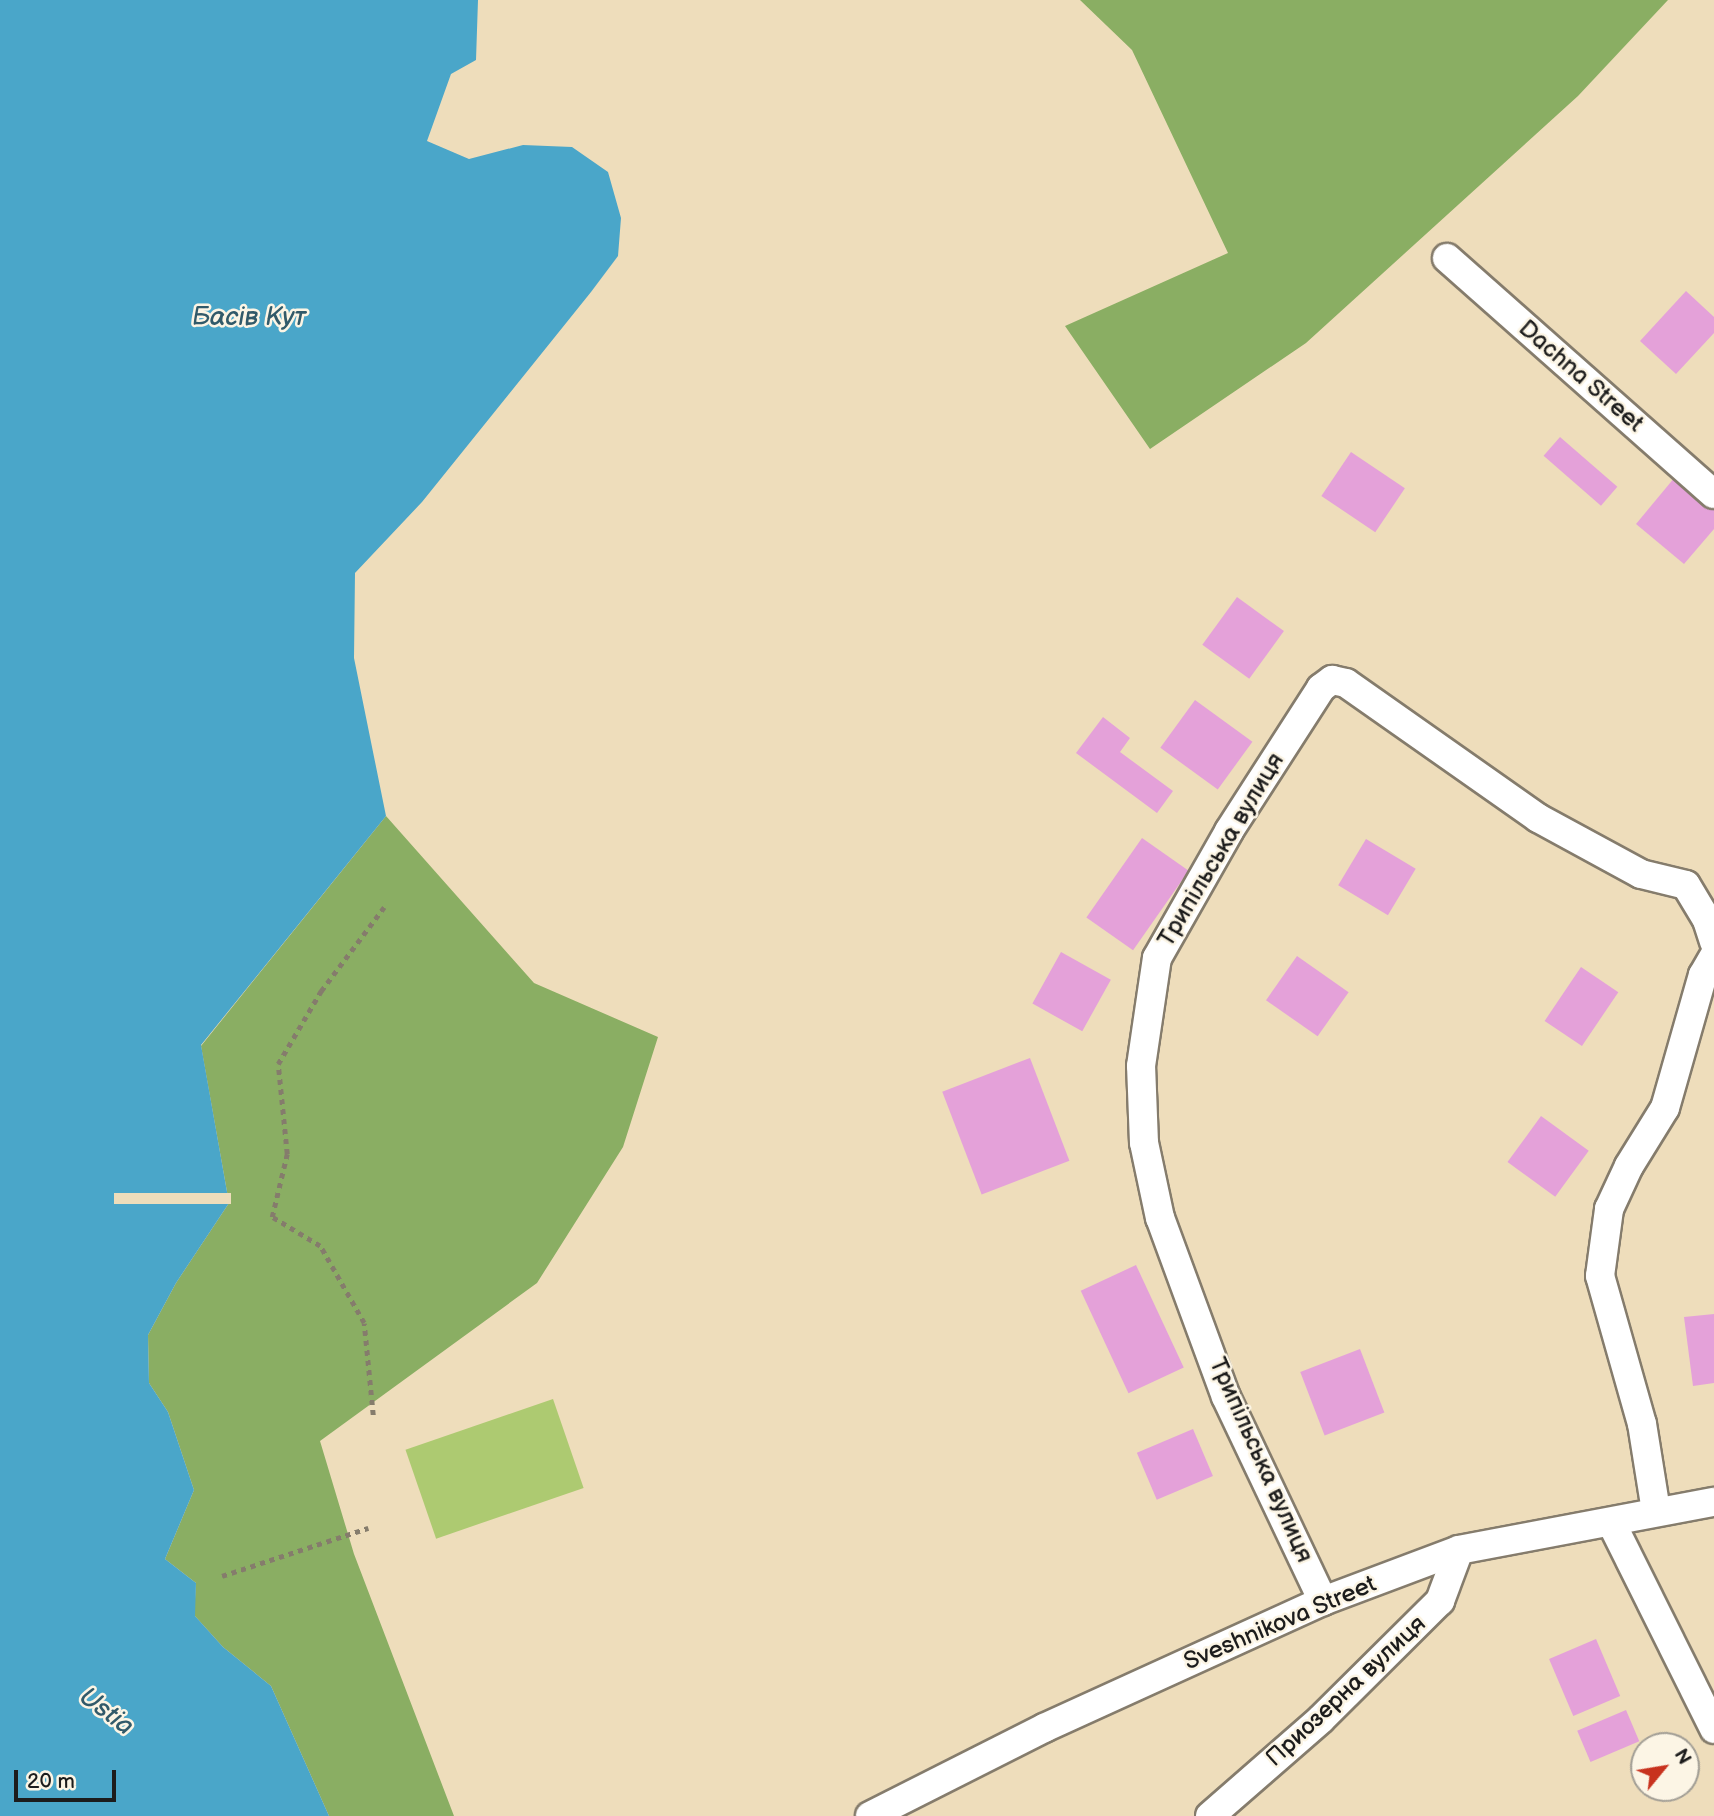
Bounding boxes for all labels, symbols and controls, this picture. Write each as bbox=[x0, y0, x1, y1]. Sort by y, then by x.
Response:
water label: Басів Кут bbox=[192, 302, 306, 334]
street label: Dachna Street bbox=[1513, 314, 1649, 438]
street label: Трипільська вулиця bbox=[1152, 748, 1290, 952]
street label: Трипільська вулиця bbox=[1203, 1353, 1319, 1567]
street label: Sveshnikova Street bbox=[1179, 1569, 1381, 1677]
street label: Приозерна вулиця bbox=[1260, 1610, 1432, 1772]
water label: Ustia bbox=[73, 1681, 139, 1743]
north arrow bbox=[1630, 1732, 1700, 1802]
text: N bbox=[1668, 1745, 1695, 1769]
scale bar bbox=[18, 1756, 119, 1800]
text: 20 m bbox=[27, 1769, 75, 1794]

